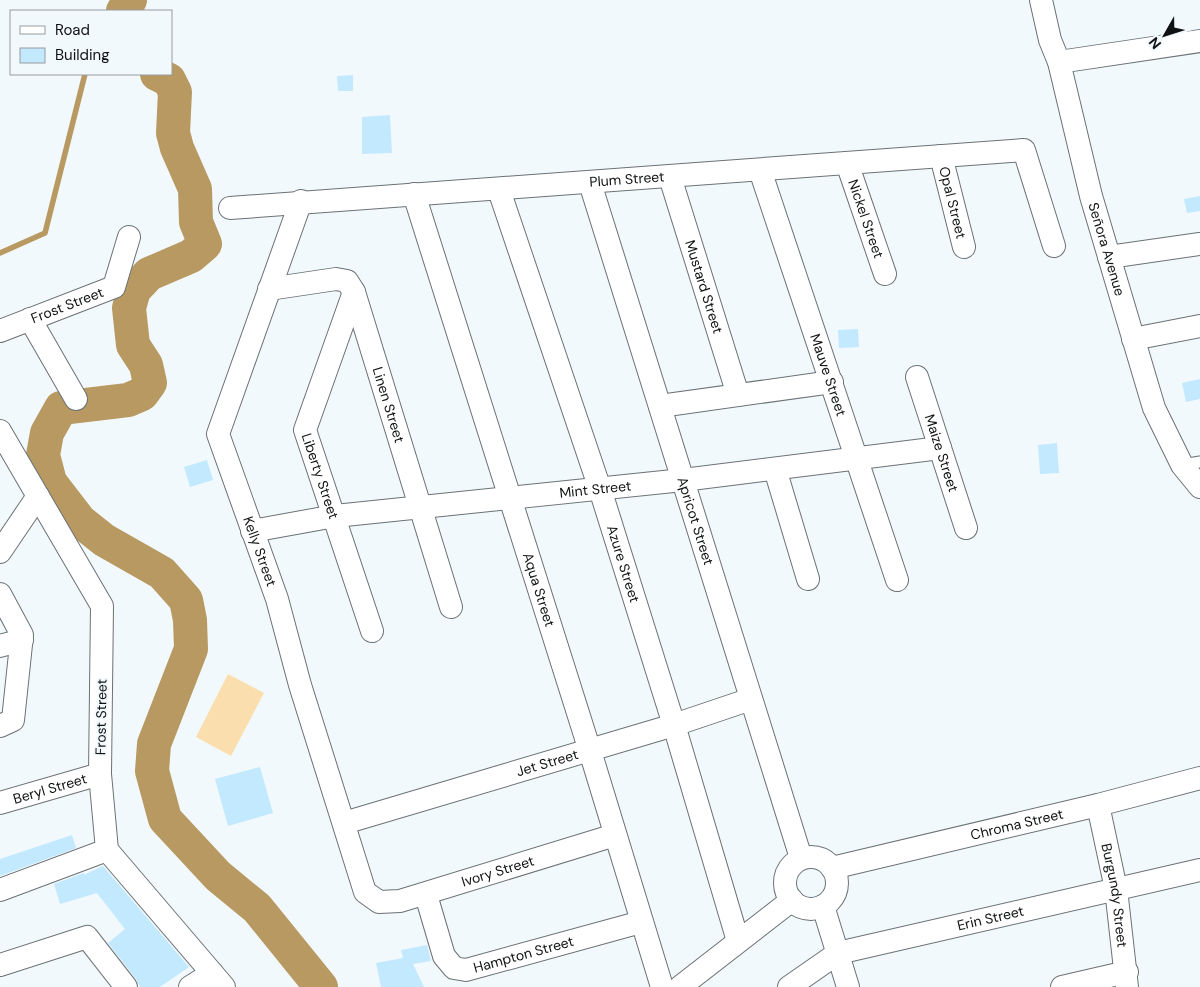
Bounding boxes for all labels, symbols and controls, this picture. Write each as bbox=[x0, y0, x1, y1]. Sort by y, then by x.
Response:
legend bbox=[10, 10, 172, 75]
north arrow bbox=[1140, 10, 1190, 60]
text: Road bbox=[55, 20, 90, 40]
text: N bbox=[1145, 34, 1165, 53]
text: Building bbox=[55, 45, 110, 65]
street label: Opal Street bbox=[935, 165, 971, 241]
street label: Plum Street bbox=[589, 167, 665, 191]
street label: Nickel Street bbox=[844, 177, 888, 261]
street label: Señora Avenue bbox=[1084, 200, 1129, 298]
street label: Mustard Street bbox=[681, 238, 727, 336]
street label: Frost Street bbox=[28, 283, 106, 327]
street label: Mauve Street bbox=[806, 331, 851, 418]
street label: Linen Street bbox=[369, 365, 409, 445]
street label: Maize Street bbox=[921, 412, 963, 494]
street label: Liberty Street bbox=[298, 431, 343, 521]
street label: Apricot Street bbox=[673, 474, 718, 567]
street label: Mint Street bbox=[558, 476, 632, 502]
street label: Kelly Street bbox=[239, 514, 281, 589]
street label: Azure Street bbox=[603, 523, 644, 605]
street label: Aqua Street bbox=[519, 550, 559, 629]
street label: Frost Street bbox=[91, 679, 111, 755]
street label: Jet Street bbox=[514, 745, 580, 780]
street label: Beryl Street bbox=[11, 769, 89, 808]
street label: Chroma Street bbox=[969, 805, 1065, 844]
street label: Burgundy Street bbox=[1097, 842, 1132, 948]
street label: Ivory Street bbox=[459, 851, 536, 891]
street label: Erin Street bbox=[955, 902, 1026, 934]
street label: Hampton Street bbox=[471, 932, 576, 977]

